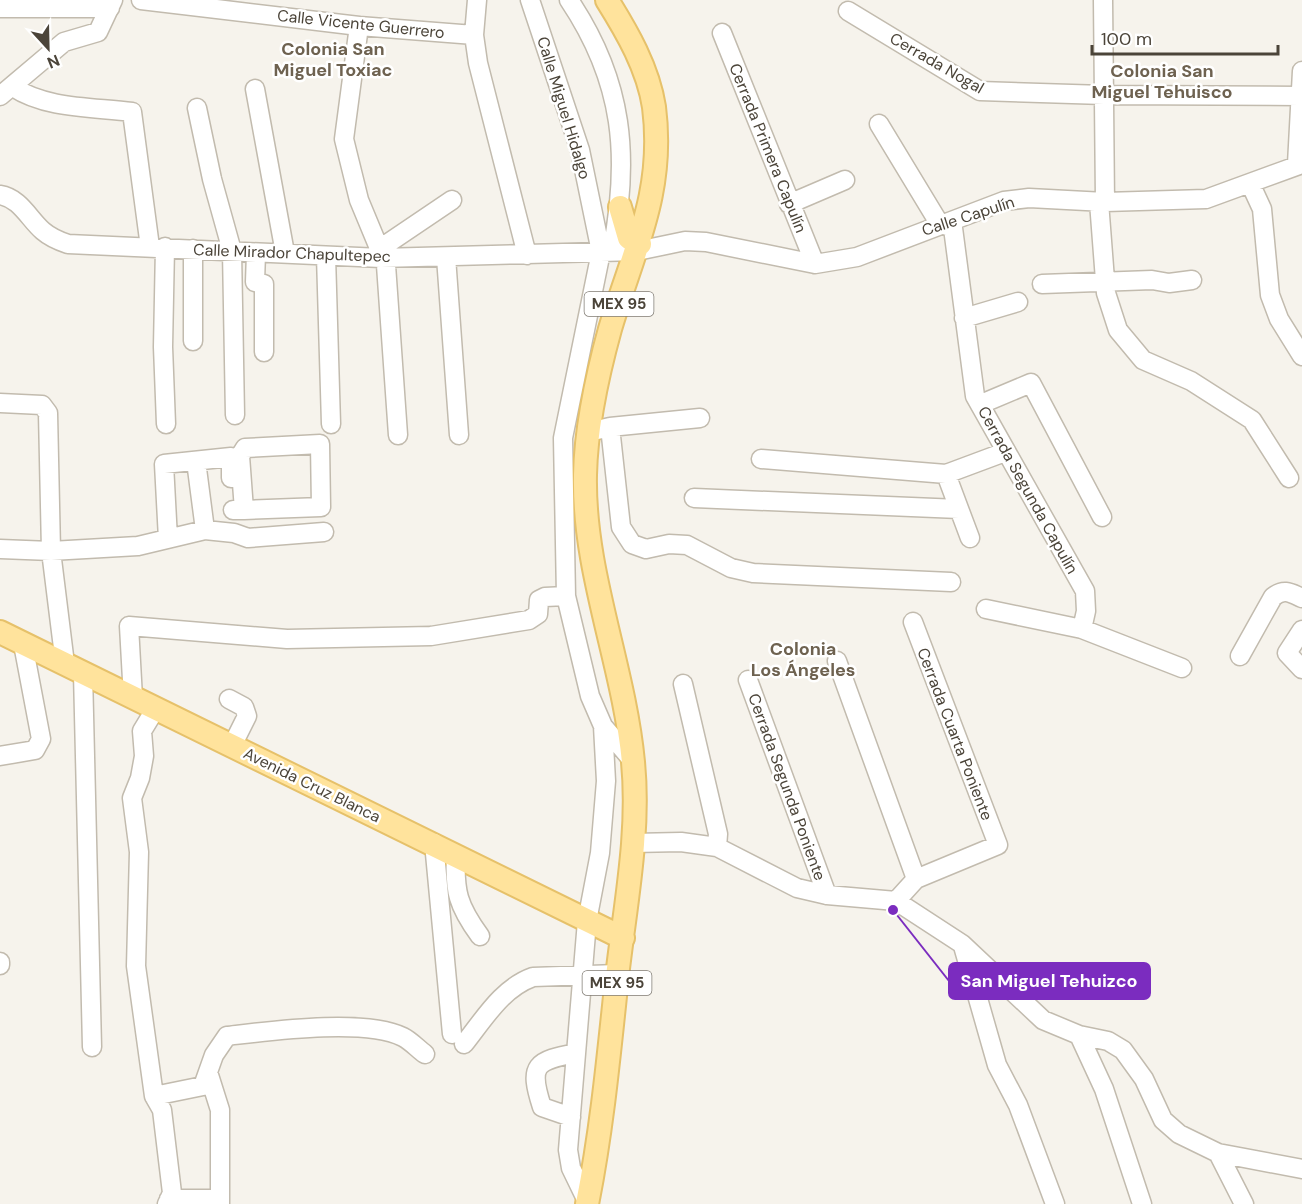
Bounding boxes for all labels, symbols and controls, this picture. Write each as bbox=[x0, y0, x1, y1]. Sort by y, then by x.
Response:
street label: Calle Vicente Guerrero bbox=[276, 5, 446, 43]
north arrow bbox=[18, 18, 78, 78]
scale bar bbox=[1092, 18, 1278, 56]
text: 100 m bbox=[1101, 27, 1152, 51]
street label: Cerrada Nogal bbox=[886, 28, 988, 98]
street label: Calle Miguel Hidalgo bbox=[532, 34, 596, 182]
district label: Colonia San Miguel Toxiac bbox=[274, 37, 393, 82]
text: N bbox=[44, 50, 63, 73]
district label: Colonia San Miguel Tehuisco bbox=[1091, 59, 1233, 104]
street label: Cerrada Primera Capulín bbox=[724, 60, 812, 236]
street label: Calle Capulín bbox=[919, 191, 1017, 241]
street label: Calle Mirador Chapultepec bbox=[193, 239, 391, 267]
road number: MEX 95 bbox=[584, 292, 654, 316]
street label: Cerrada Segunda Capulín bbox=[973, 403, 1083, 577]
district label: Colonia Los Ángeles bbox=[751, 637, 855, 682]
street label: Cerrada Cuarta Poniente bbox=[912, 645, 998, 823]
street label: Cerrada Segunda Poniente bbox=[743, 691, 831, 883]
street label: Avenida Cruz Blanca bbox=[240, 743, 384, 827]
callout: San Miguel Tehuizco bbox=[949, 963, 1150, 999]
text: San Miguel Tehuizco bbox=[960, 969, 1138, 993]
road number: MEX 95 bbox=[582, 971, 652, 995]

